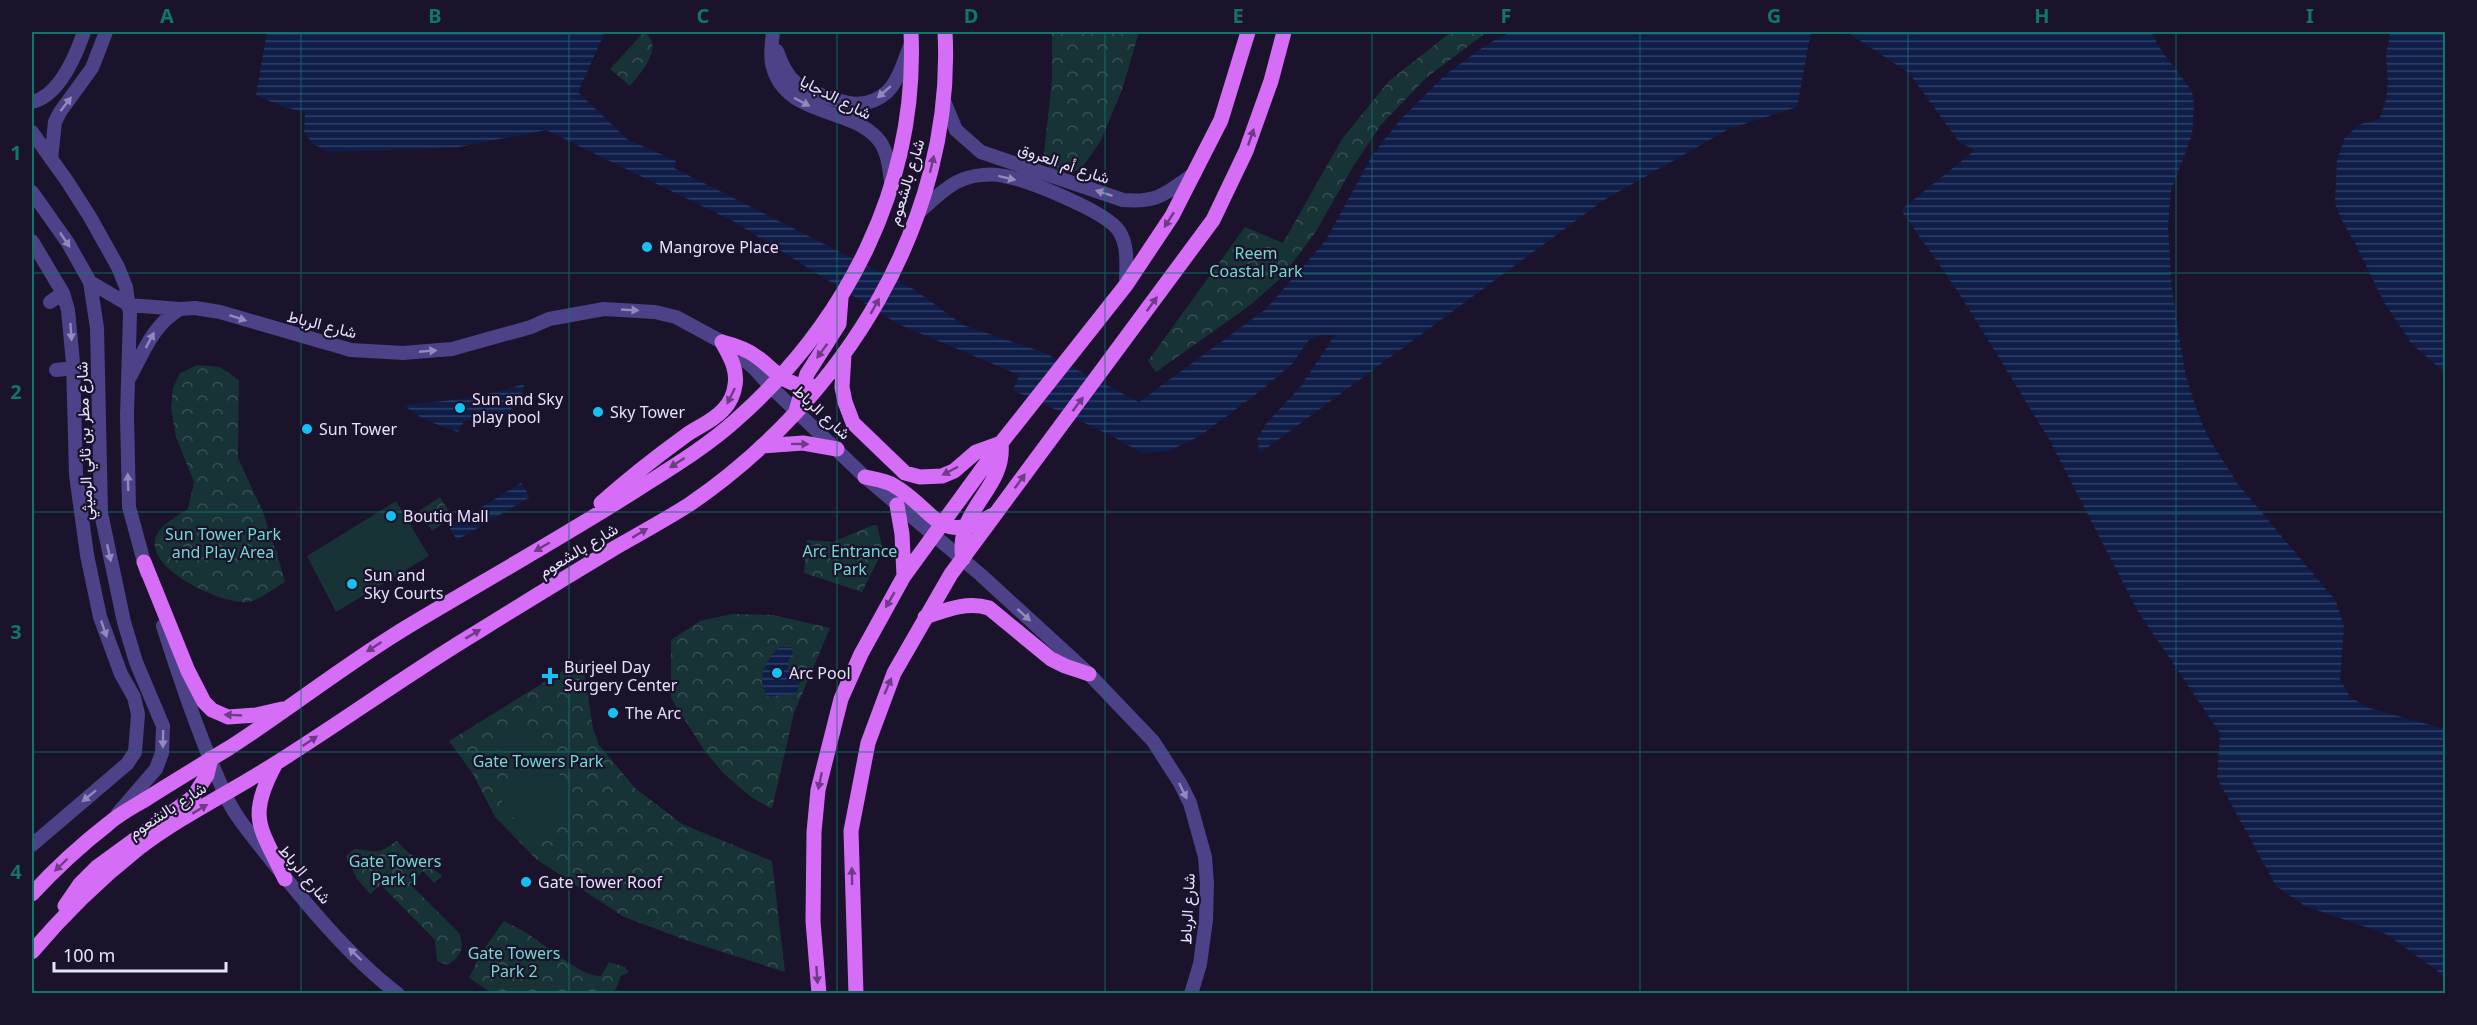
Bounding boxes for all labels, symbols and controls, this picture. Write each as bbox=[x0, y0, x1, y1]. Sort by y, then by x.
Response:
text: A bbox=[160, 2, 174, 29]
text: B bbox=[428, 2, 442, 29]
text: C bbox=[697, 2, 710, 29]
text: D bbox=[964, 2, 978, 29]
text: E bbox=[1232, 2, 1244, 29]
text: F bbox=[1501, 2, 1511, 29]
text: G bbox=[1767, 2, 1781, 29]
text: H bbox=[2034, 2, 2050, 29]
text: I bbox=[2306, 2, 2314, 29]
street label: شارع الدجايا bbox=[796, 70, 875, 125]
one-way arrow bbox=[877, 85, 892, 99]
one-way arrow bbox=[60, 97, 72, 112]
one-way arrow bbox=[794, 97, 811, 107]
one-way arrow bbox=[1247, 128, 1256, 146]
street label: شارع بالشعوم bbox=[882, 136, 931, 228]
street label: شارع أم العروق bbox=[1015, 137, 1113, 190]
text: 1 bbox=[10, 139, 22, 166]
one-way arrow bbox=[928, 155, 938, 174]
one-way arrow bbox=[998, 174, 1016, 184]
one-way arrow bbox=[1095, 188, 1113, 198]
one-way arrow bbox=[1164, 212, 1175, 228]
one-way arrow bbox=[59, 232, 70, 248]
place label: Mangrove Place bbox=[659, 236, 779, 258]
marker: Mangrove Place bbox=[640, 240, 654, 254]
park label: Reem Coastal Park bbox=[1209, 242, 1303, 282]
one-way arrow bbox=[1145, 296, 1157, 311]
one-way arrow bbox=[870, 297, 880, 314]
street label: شارع الرباط bbox=[285, 305, 359, 344]
one-way arrow bbox=[621, 305, 640, 314]
one-way arrow bbox=[229, 313, 247, 323]
one-way arrow bbox=[66, 322, 75, 341]
one-way arrow bbox=[144, 331, 154, 349]
one-way arrow bbox=[816, 343, 828, 358]
one-way arrow bbox=[418, 347, 437, 356]
street label: شارع مطر بن ثاني الرميثي bbox=[70, 361, 101, 521]
text: 2 bbox=[10, 378, 22, 405]
street label: شارع الرباط bbox=[788, 380, 856, 445]
place label: Sun and Sky play pool bbox=[472, 388, 564, 428]
one-way arrow bbox=[726, 388, 735, 405]
one-way arrow bbox=[1071, 396, 1083, 411]
marker: Sun and Sky play pool bbox=[453, 401, 467, 415]
place label: Sky Tower bbox=[610, 401, 685, 423]
marker: Sky Tower bbox=[591, 405, 605, 419]
place label: Sun Tower bbox=[319, 418, 397, 440]
marker: Sun Tower bbox=[300, 422, 314, 436]
one-way arrow bbox=[791, 439, 810, 449]
one-way arrow bbox=[669, 458, 685, 469]
one-way arrow bbox=[941, 466, 958, 476]
one-way arrow bbox=[124, 473, 133, 492]
one-way arrow bbox=[1014, 474, 1026, 490]
place label: Boutiq Mall bbox=[403, 505, 489, 527]
marker: Boutiq Mall bbox=[384, 509, 398, 523]
street label: شارع بالشعوم bbox=[534, 518, 622, 583]
park label: Sun Tower Park and Play Area bbox=[165, 523, 281, 563]
one-way arrow bbox=[632, 528, 648, 539]
park label: Arc Entrance Park bbox=[803, 540, 897, 580]
one-way arrow bbox=[534, 542, 550, 553]
one-way arrow bbox=[104, 544, 114, 562]
place label: Sun and Sky Courts bbox=[364, 564, 443, 604]
marker: Sun and Sky Courts bbox=[345, 577, 359, 591]
one-way arrow bbox=[884, 592, 895, 608]
one-way arrow bbox=[1016, 608, 1031, 622]
text: 3 bbox=[10, 618, 22, 645]
one-way arrow bbox=[100, 620, 109, 638]
one-way arrow bbox=[465, 629, 482, 639]
one-way arrow bbox=[366, 641, 382, 652]
place label: Burjeel Day Surgery Center bbox=[564, 656, 678, 696]
place label: Arc Pool bbox=[789, 662, 851, 684]
marker: Arc Pool bbox=[770, 666, 784, 680]
marker: Burjeel Day Surgery Center bbox=[541, 667, 559, 685]
one-way arrow bbox=[883, 677, 893, 695]
place label: The Arc bbox=[625, 702, 681, 724]
marker: The Arc bbox=[606, 706, 620, 720]
one-way arrow bbox=[223, 711, 242, 720]
one-way arrow bbox=[158, 730, 167, 749]
one-way arrow bbox=[302, 736, 318, 747]
park label: Gate Towers Park bbox=[473, 750, 604, 772]
one-way arrow bbox=[815, 771, 824, 790]
street label: شارع بالشعوم bbox=[124, 776, 211, 844]
one-way arrow bbox=[1179, 782, 1188, 799]
one-way arrow bbox=[81, 789, 96, 802]
one-way arrow bbox=[192, 803, 208, 814]
street label: شارع الرباط bbox=[273, 840, 336, 909]
park label: Gate Towers Park 1 bbox=[349, 850, 441, 890]
one-way arrow bbox=[54, 857, 68, 871]
text: 4 bbox=[10, 858, 22, 885]
one-way arrow bbox=[848, 867, 857, 886]
place label: Gate Tower Roof bbox=[538, 871, 663, 893]
street label: شارع الرباط bbox=[1174, 873, 1201, 945]
marker: Gate Tower Roof bbox=[519, 875, 533, 889]
scale bar bbox=[54, 935, 226, 973]
park label: Gate Towers Park 2 bbox=[468, 942, 560, 982]
text: 100 m bbox=[63, 943, 115, 967]
one-way arrow bbox=[348, 947, 363, 961]
one-way arrow bbox=[812, 966, 822, 985]

